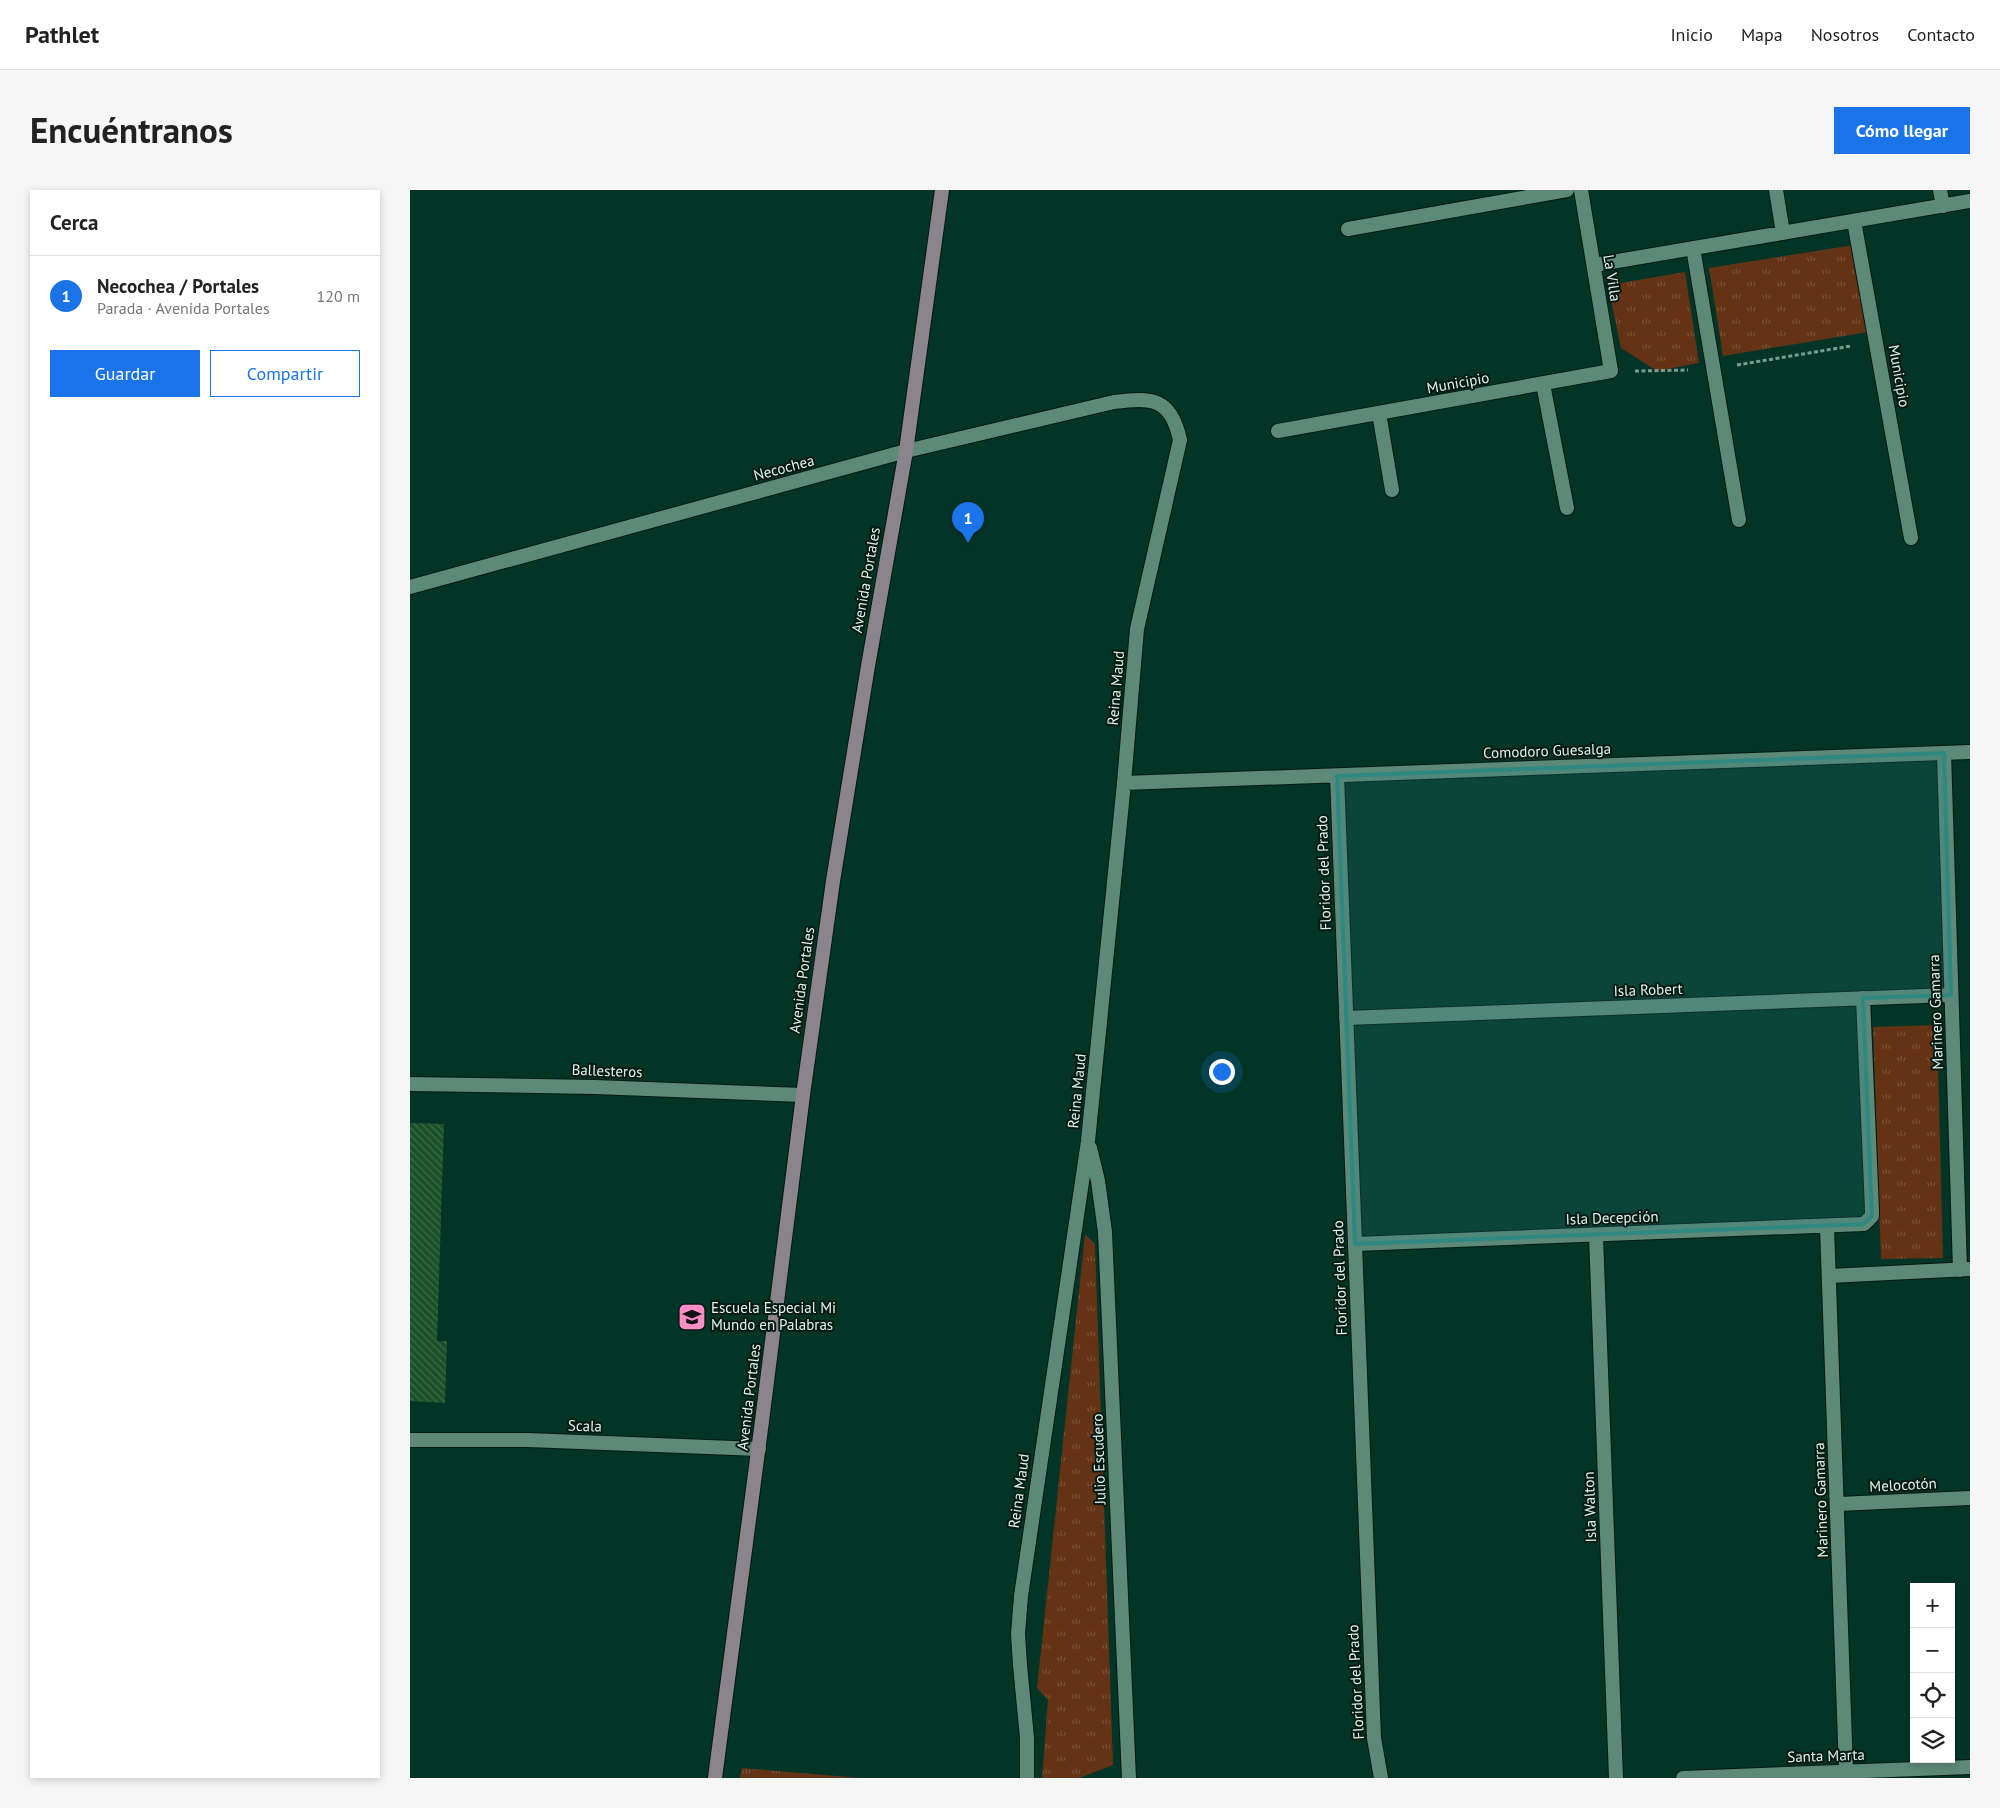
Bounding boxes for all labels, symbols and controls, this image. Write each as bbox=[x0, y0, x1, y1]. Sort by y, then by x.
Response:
text: Pathlet bbox=[25, 19, 99, 50]
text: Inicio bbox=[1670, 23, 1713, 46]
text: Mapa bbox=[1741, 23, 1783, 46]
text: Nosotros bbox=[1811, 23, 1879, 46]
text: Contacto bbox=[1907, 23, 1975, 46]
text: Encuéntranos bbox=[30, 107, 233, 153]
button: Cómo llegar bbox=[1834, 107, 1970, 154]
text: Cerca bbox=[50, 209, 99, 236]
street label: La Villa bbox=[1599, 253, 1626, 303]
text: Necochea / Portales bbox=[97, 274, 259, 298]
text: 1 bbox=[61, 286, 71, 306]
text: 120 m bbox=[317, 286, 360, 306]
text: Parada · Avenida Portales bbox=[97, 298, 270, 318]
street label: Municipio bbox=[1885, 343, 1914, 409]
button: Guardar bbox=[50, 350, 200, 397]
button: Compartir bbox=[210, 350, 360, 397]
street label: Municipio bbox=[1425, 368, 1491, 397]
street label: Necochea bbox=[751, 450, 816, 485]
pin: 1 bbox=[952, 502, 984, 543]
street label: Avenida Portales bbox=[847, 526, 884, 634]
street label: Reina Maud bbox=[1103, 650, 1128, 726]
street label: Comodoro Guesalga bbox=[1483, 739, 1611, 762]
street label: Floridor del Prado bbox=[1312, 815, 1335, 931]
street label: Avenida Portales bbox=[785, 926, 818, 1034]
street label: Marinero Gamarra bbox=[1924, 954, 1947, 1070]
street label: Isla Robert bbox=[1613, 979, 1683, 1000]
street label: Reina Maud bbox=[1063, 1053, 1090, 1129]
your location bbox=[1209, 1059, 1235, 1085]
street label: Ballesteros bbox=[571, 1060, 643, 1081]
street label: Isla Decepción bbox=[1565, 1206, 1659, 1229]
street label: Floridor del Prado bbox=[1328, 1220, 1351, 1336]
place label: Escuela Especial Mi Mundo en Palabras bbox=[711, 1298, 836, 1334]
school or university icon: Escuela Especial Mi Mundo en Palabras bbox=[677, 1302, 707, 1332]
street label: Avenida Portales bbox=[733, 1343, 764, 1451]
street label: Julio Escudero bbox=[1087, 1413, 1110, 1506]
street label: Scala bbox=[568, 1415, 602, 1436]
street label: Marinero Gamarra bbox=[1809, 1442, 1832, 1558]
street label: Reina Maud bbox=[1004, 1452, 1033, 1529]
street label: Isla Walton bbox=[1579, 1471, 1600, 1543]
street label: Melocotón bbox=[1869, 1473, 1937, 1496]
map controls bbox=[1910, 1583, 1955, 1763]
button: + bbox=[1910, 1583, 1955, 1628]
street label: Floridor del Prado bbox=[1343, 1624, 1368, 1740]
button: − bbox=[1910, 1628, 1955, 1673]
button: locate bbox=[1910, 1673, 1955, 1718]
button: layers bbox=[1910, 1718, 1955, 1763]
street label: Santa Marta bbox=[1787, 1745, 1865, 1766]

